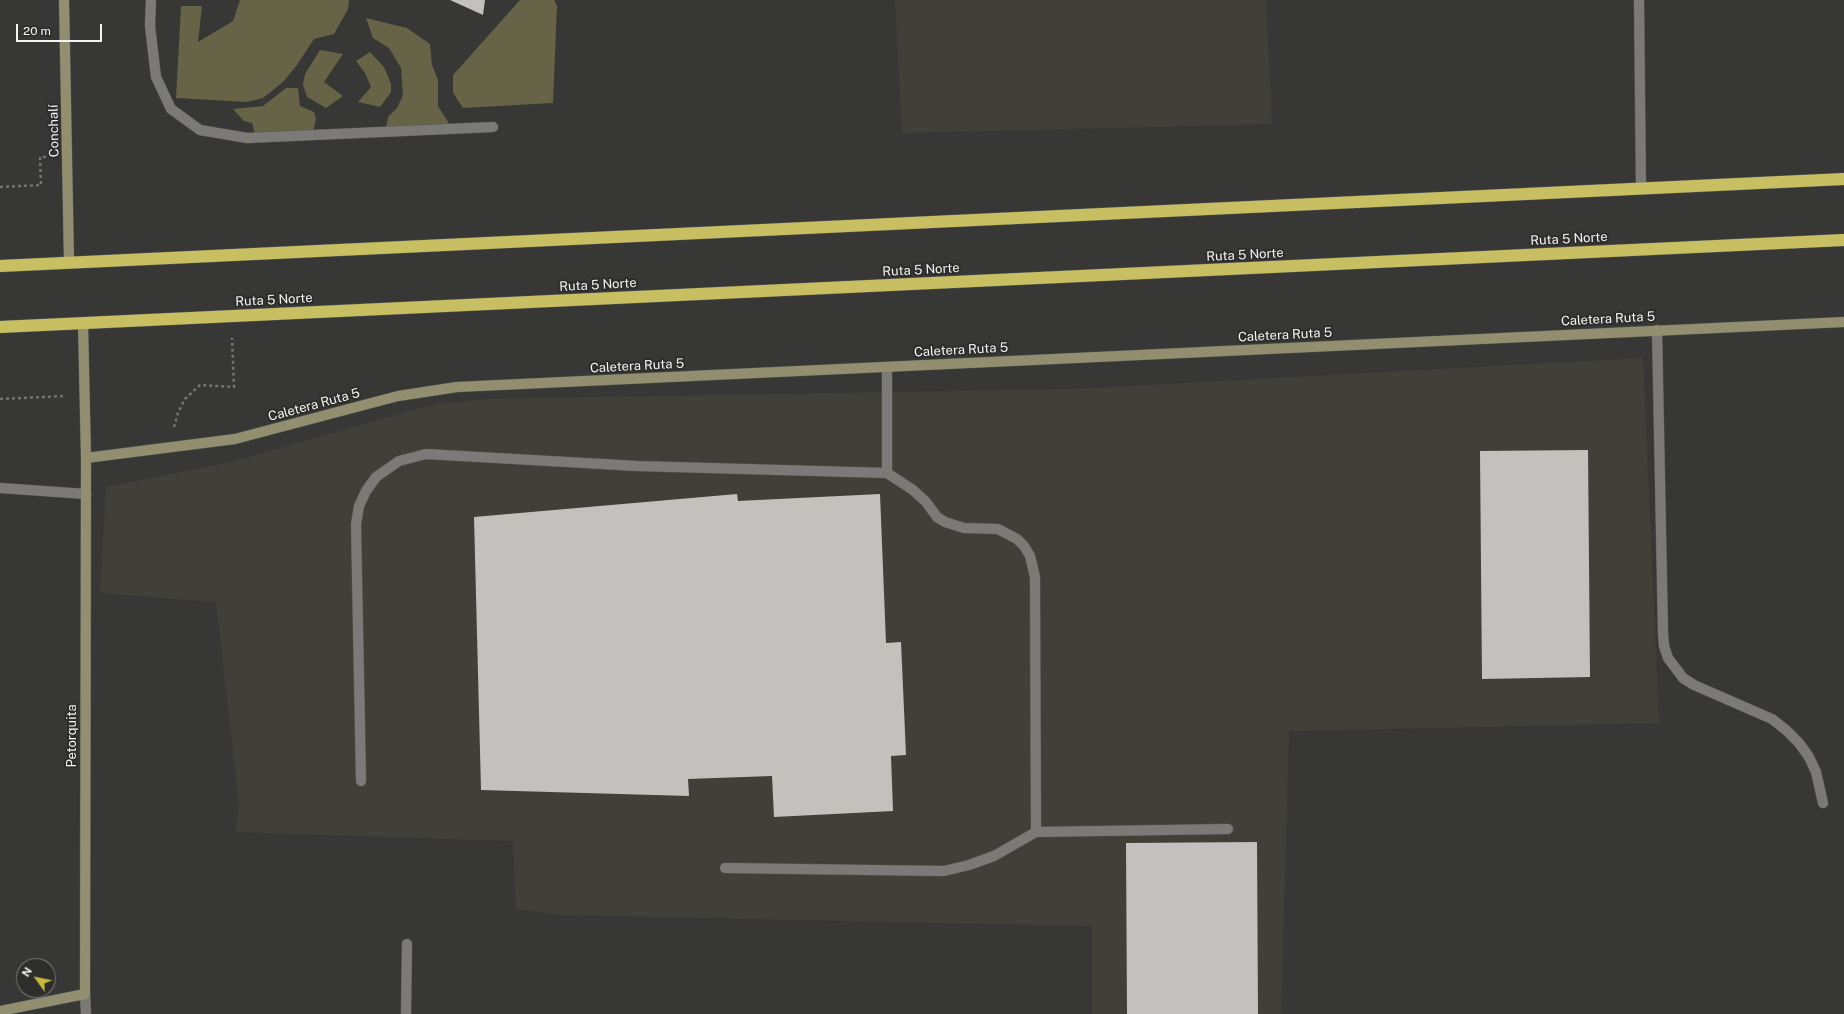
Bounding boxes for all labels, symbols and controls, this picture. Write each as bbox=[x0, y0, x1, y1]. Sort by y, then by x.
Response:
scale bar bbox=[18, 16, 104, 42]
text: 20 m bbox=[23, 24, 51, 38]
street label: Conchalí bbox=[46, 105, 62, 157]
street label: Ruta 5 Norte bbox=[1530, 229, 1608, 249]
street label: Ruta 5 Norte bbox=[1206, 245, 1284, 265]
street label: Ruta 5 Norte bbox=[882, 260, 960, 280]
street label: Ruta 5 Norte bbox=[559, 275, 637, 295]
street label: Ruta 5 Norte bbox=[235, 290, 313, 310]
street label: Caletera Ruta 5 bbox=[1561, 309, 1655, 329]
street label: Caletera Ruta 5 bbox=[1238, 325, 1332, 345]
street label: Caletera Ruta 5 bbox=[914, 340, 1008, 360]
street label: Caletera Ruta 5 bbox=[590, 356, 684, 376]
street label: Caletera Ruta 5 bbox=[267, 385, 361, 425]
street label: Petorquita bbox=[64, 704, 80, 768]
north arrow bbox=[16, 958, 56, 998]
text: N bbox=[19, 965, 34, 979]

